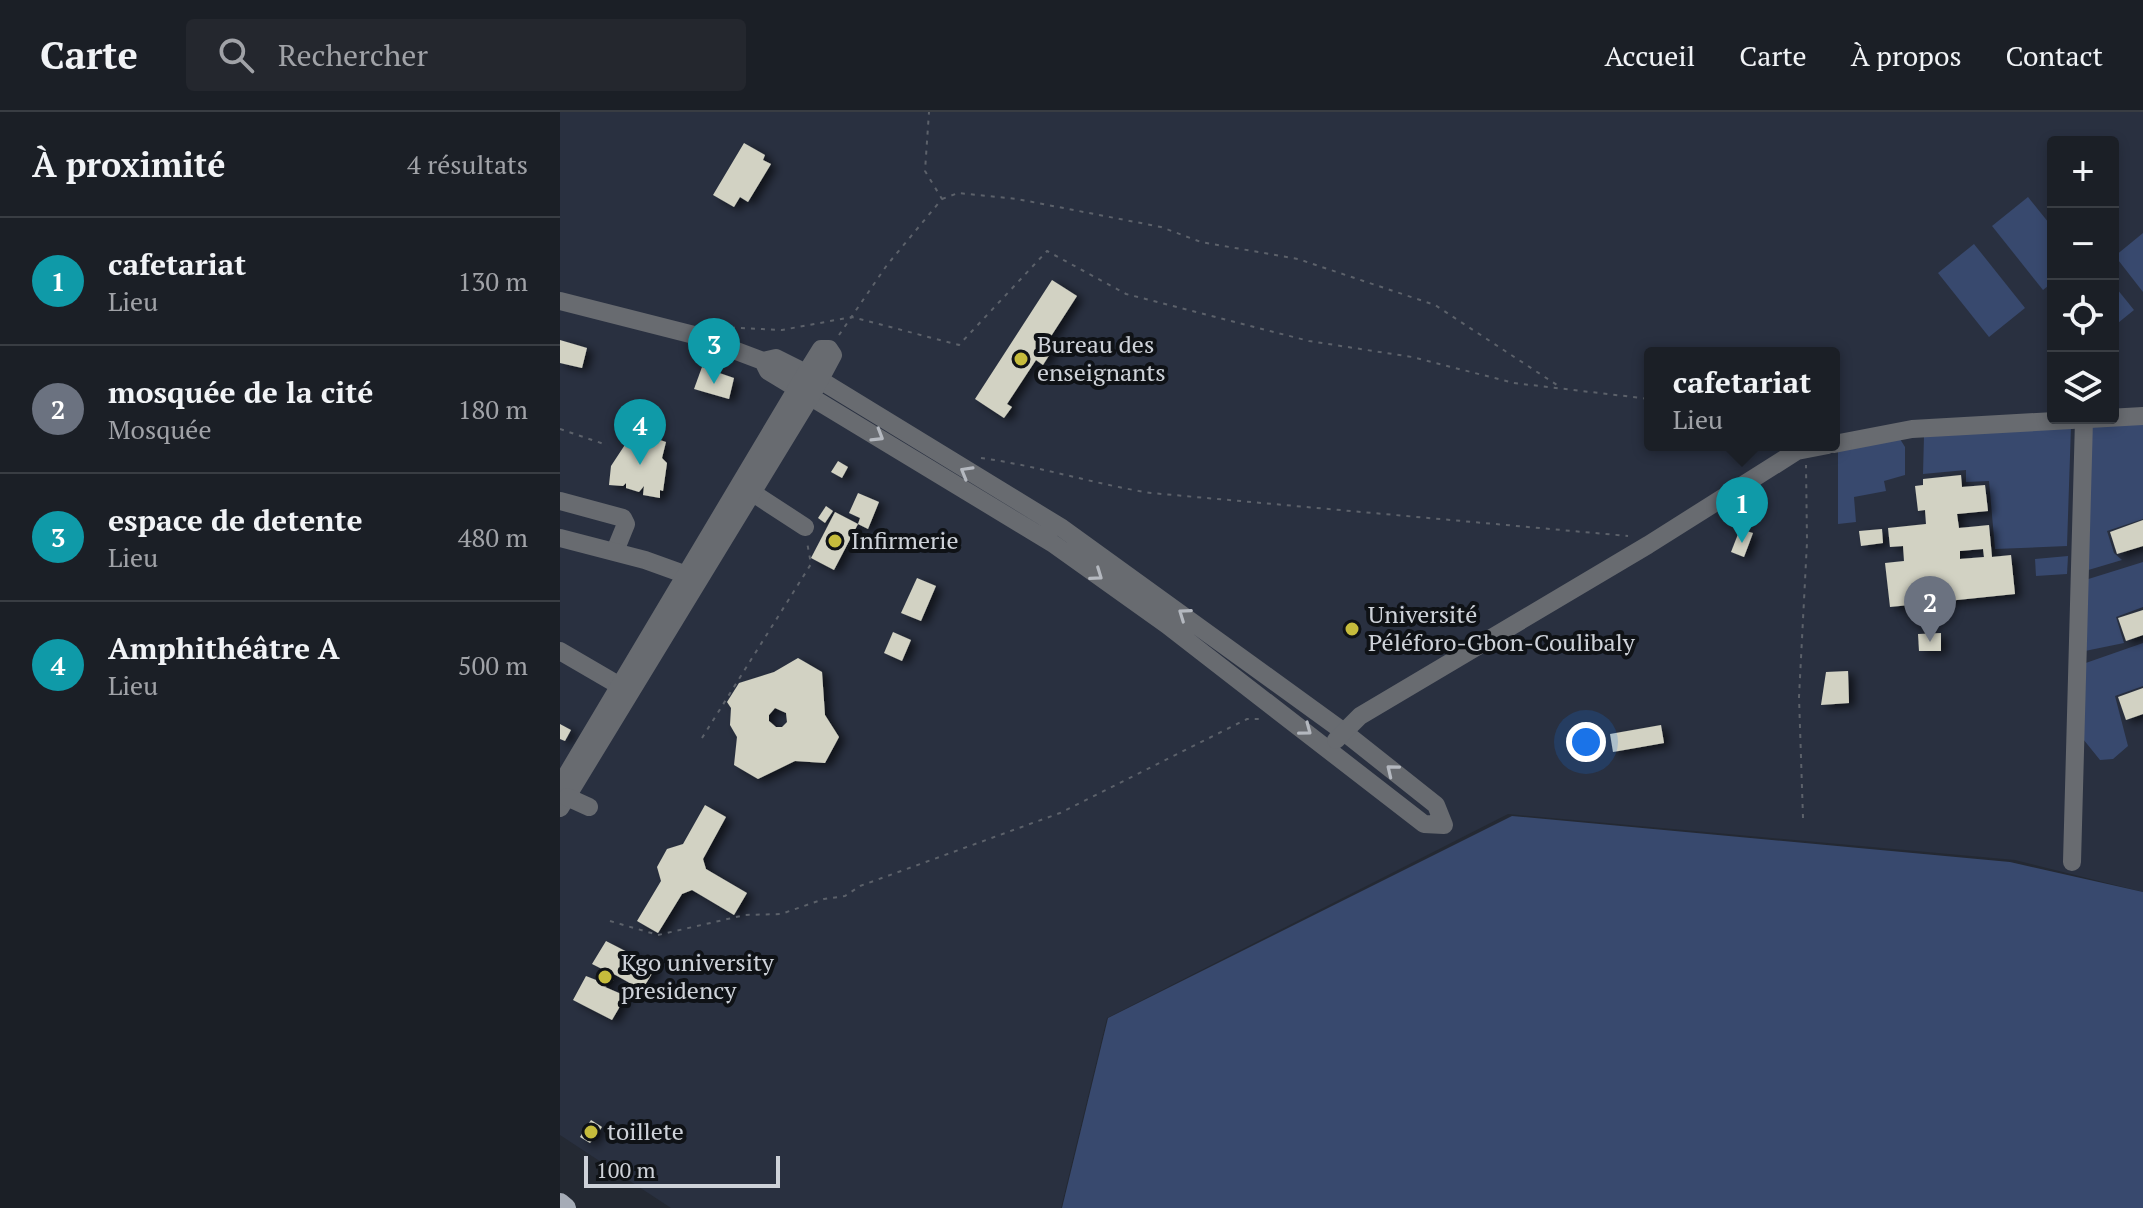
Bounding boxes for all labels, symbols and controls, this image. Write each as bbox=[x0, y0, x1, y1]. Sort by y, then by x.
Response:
search box bbox=[186, 19, 746, 91]
text: Carte bbox=[40, 30, 138, 80]
icon: search bbox=[214, 33, 258, 77]
text: Rechercher bbox=[278, 35, 428, 75]
text: Accueil bbox=[1605, 37, 1695, 74]
text: Carte bbox=[1739, 37, 1807, 74]
text: À propos bbox=[1851, 37, 1962, 74]
text: Contact bbox=[2006, 37, 2103, 74]
map controls bbox=[2047, 136, 2119, 424]
button: + bbox=[2047, 136, 2119, 208]
text: À proximité bbox=[32, 142, 226, 187]
text: 4 résultats bbox=[407, 147, 528, 181]
button: − bbox=[2047, 208, 2119, 280]
text: cafetariat bbox=[108, 244, 246, 284]
text: 1 bbox=[51, 264, 65, 298]
text: 130 m bbox=[458, 264, 528, 298]
button: locate bbox=[2047, 280, 2119, 352]
text: Lieu bbox=[108, 284, 158, 318]
pin: 3 bbox=[688, 318, 740, 384]
place label: Bureau des enseignants bbox=[1037, 328, 1166, 388]
popup bbox=[1644, 347, 1840, 451]
marker: Bureau des enseignants bbox=[1012, 350, 1030, 368]
button: layers bbox=[2047, 352, 2119, 424]
text: cafetariat bbox=[1673, 362, 1811, 402]
text: mosquée de la cité bbox=[108, 372, 373, 412]
text: 2 bbox=[51, 392, 65, 426]
text: 180 m bbox=[458, 392, 528, 426]
pin: 4 bbox=[614, 399, 666, 465]
text: Lieu bbox=[1673, 402, 1723, 436]
text: Mosquée bbox=[108, 412, 212, 446]
one-way arrow bbox=[869, 427, 884, 442]
one-way arrow bbox=[960, 466, 975, 482]
pin: 1 bbox=[1716, 477, 1768, 543]
text: espace de detente bbox=[108, 500, 363, 540]
text: 3 bbox=[51, 520, 65, 554]
text: 480 m bbox=[458, 520, 528, 554]
place label: Infirmerie bbox=[851, 524, 959, 556]
marker: Infirmerie bbox=[826, 532, 844, 550]
text: Lieu bbox=[108, 540, 158, 574]
one-way arrow bbox=[1089, 565, 1103, 580]
pin: 2 bbox=[1904, 576, 1956, 642]
place label: Université Péléforo-Gbon-Coulibaly bbox=[1368, 598, 1636, 658]
one-way arrow bbox=[1178, 609, 1192, 624]
marker: Université Péléforo-Gbon-Coulibaly bbox=[1343, 620, 1361, 638]
text: Amphithéâtre A bbox=[108, 628, 340, 668]
text: 4 bbox=[51, 648, 65, 682]
text: 500 m bbox=[458, 648, 528, 682]
text: Lieu bbox=[108, 668, 158, 702]
one-way arrow bbox=[1297, 721, 1312, 735]
your location bbox=[1566, 722, 1606, 762]
one-way arrow bbox=[1387, 765, 1401, 780]
place label: Kgo university presidency bbox=[621, 946, 775, 1006]
marker: Kgo university presidency bbox=[596, 968, 614, 986]
place label: toillete bbox=[607, 1115, 684, 1147]
marker: toillete bbox=[582, 1123, 600, 1141]
scale bar bbox=[584, 1152, 780, 1188]
text: 100 m bbox=[596, 1155, 656, 1184]

